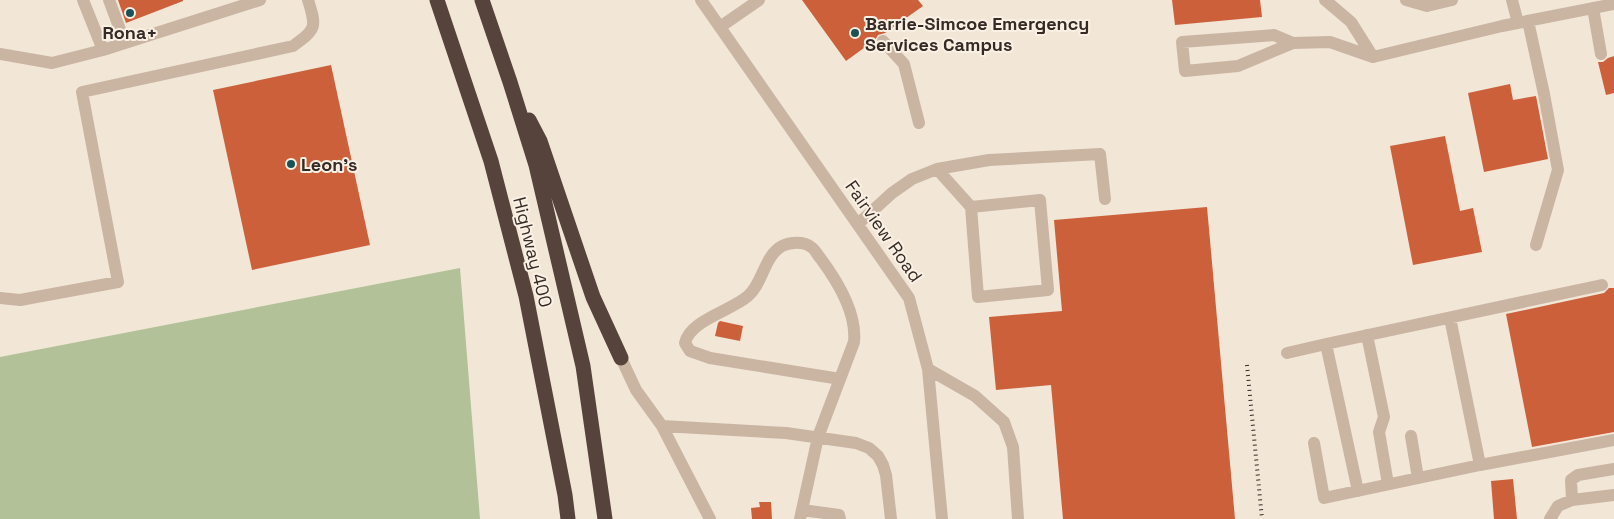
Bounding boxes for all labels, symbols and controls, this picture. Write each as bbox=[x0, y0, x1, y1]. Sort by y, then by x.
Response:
marker: Rona+ bbox=[124, 7, 136, 19]
place label: Barrie-Simcoe Emergency Services Campus bbox=[865, 12, 1089, 56]
place label: Rona+ bbox=[102, 21, 158, 44]
marker: Barrie-Simcoe Emergency Services Campus bbox=[849, 27, 861, 39]
place label: Leon's bbox=[301, 153, 357, 176]
marker: Leon's bbox=[285, 158, 297, 170]
street label: Fairview Road bbox=[840, 176, 928, 286]
street label: Highway 400 bbox=[508, 194, 558, 310]

